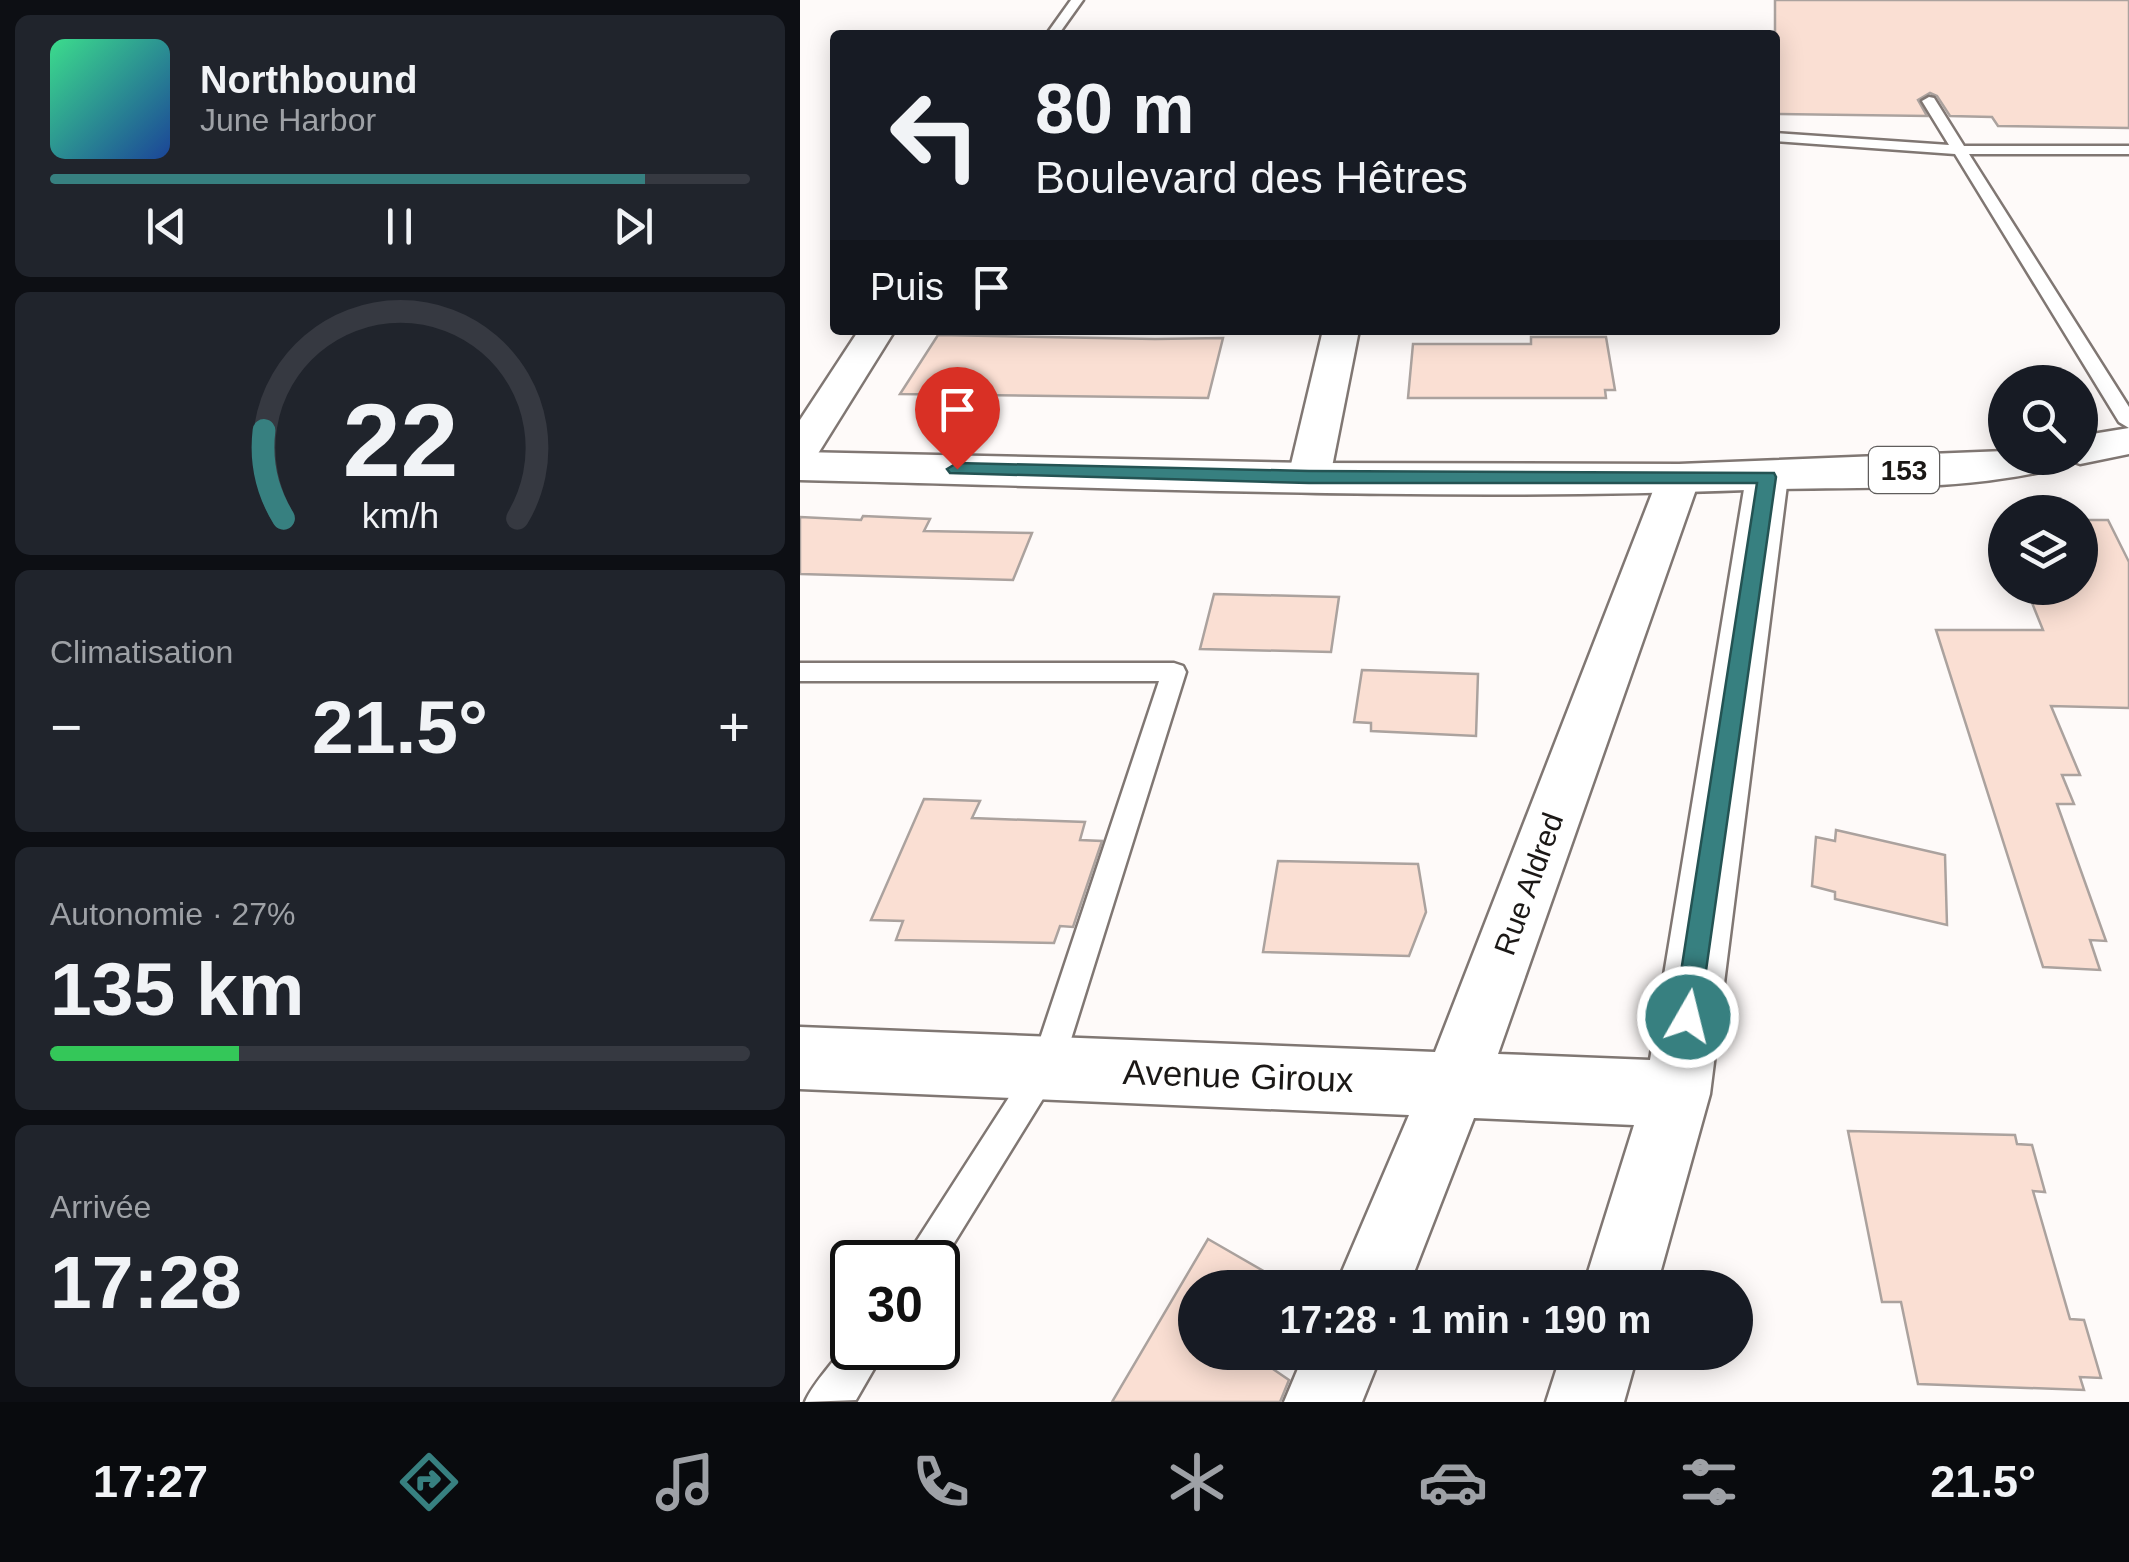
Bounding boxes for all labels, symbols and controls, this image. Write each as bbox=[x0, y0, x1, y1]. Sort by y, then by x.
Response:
text: Northbound bbox=[200, 59, 417, 101]
icon: left bbox=[870, 70, 1000, 200]
text: 80 m bbox=[1035, 70, 1195, 148]
text: June Harbor bbox=[200, 102, 376, 138]
text: Boulevard des Hêtres bbox=[1035, 152, 1468, 203]
icon: previous bbox=[139, 199, 194, 254]
icon: pause bbox=[372, 199, 427, 254]
icon: next bbox=[606, 199, 661, 254]
icon: arrive bbox=[964, 260, 1019, 315]
text: Puis bbox=[870, 266, 944, 308]
map controls bbox=[1988, 365, 2098, 605]
button: search bbox=[1988, 365, 2098, 475]
pin bbox=[915, 367, 1000, 470]
text: 22 bbox=[342, 382, 458, 498]
icon: arrive bbox=[930, 382, 985, 437]
road number: 153 bbox=[1869, 447, 1939, 493]
button: layers bbox=[1988, 495, 2098, 605]
text: km/h bbox=[361, 496, 439, 536]
text: Climatisation bbox=[50, 634, 233, 670]
text: 21.5° bbox=[312, 685, 488, 769]
text: − bbox=[50, 696, 82, 758]
text: + bbox=[718, 696, 750, 758]
street label: Rue Aldred bbox=[1488, 808, 1569, 959]
text: Autonomie · 27% bbox=[50, 896, 295, 932]
text: 135 km bbox=[50, 947, 304, 1031]
position arrow bbox=[1636, 965, 1740, 1069]
street label: Avenue Giroux bbox=[1122, 1052, 1355, 1099]
text: Arrivée bbox=[50, 1189, 151, 1225]
text: 17:28 bbox=[50, 1240, 242, 1324]
speed limit sign: 30 bbox=[830, 1240, 960, 1370]
text: 17:28 · 1 min · 190 m bbox=[1280, 1299, 1651, 1341]
icon: directions bbox=[394, 1447, 464, 1517]
icon: music bbox=[650, 1447, 720, 1517]
icon: phone bbox=[906, 1447, 976, 1517]
icon: climate bbox=[1162, 1447, 1232, 1517]
icon: car bbox=[1418, 1447, 1488, 1517]
icon: filters bbox=[1674, 1447, 1744, 1517]
text: 17:27 bbox=[93, 1456, 208, 1507]
text: 21.5° bbox=[1930, 1456, 2036, 1507]

